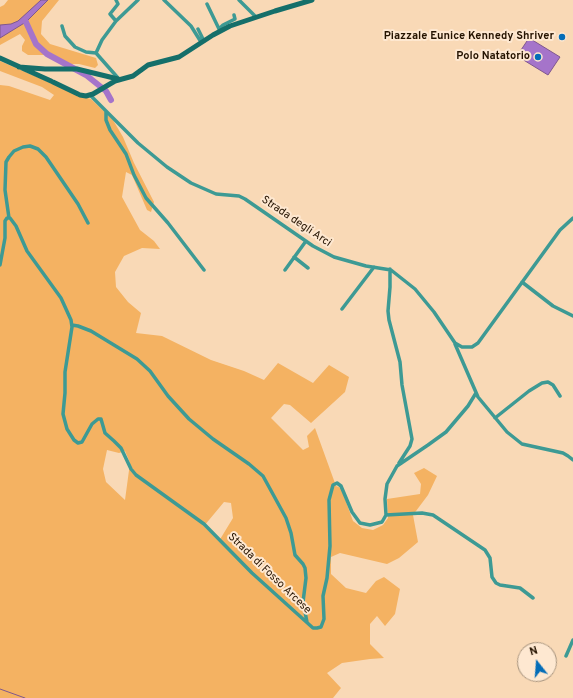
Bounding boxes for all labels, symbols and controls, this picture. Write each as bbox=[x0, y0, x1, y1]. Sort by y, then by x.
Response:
place label: Piazzale Eunice Kennedy Shriver bbox=[384, 30, 554, 44]
marker: Piazzale Eunice Kennedy Shriver bbox=[557, 32, 567, 42]
place label: Polo Natatorio bbox=[456, 50, 530, 64]
marker: Polo Natatorio bbox=[533, 52, 543, 62]
street label: Strada degli Arci bbox=[259, 194, 333, 250]
street label: Strada di Fosso Arcese bbox=[225, 531, 313, 617]
north arrow bbox=[517, 642, 557, 682]
text: N bbox=[528, 644, 540, 659]

